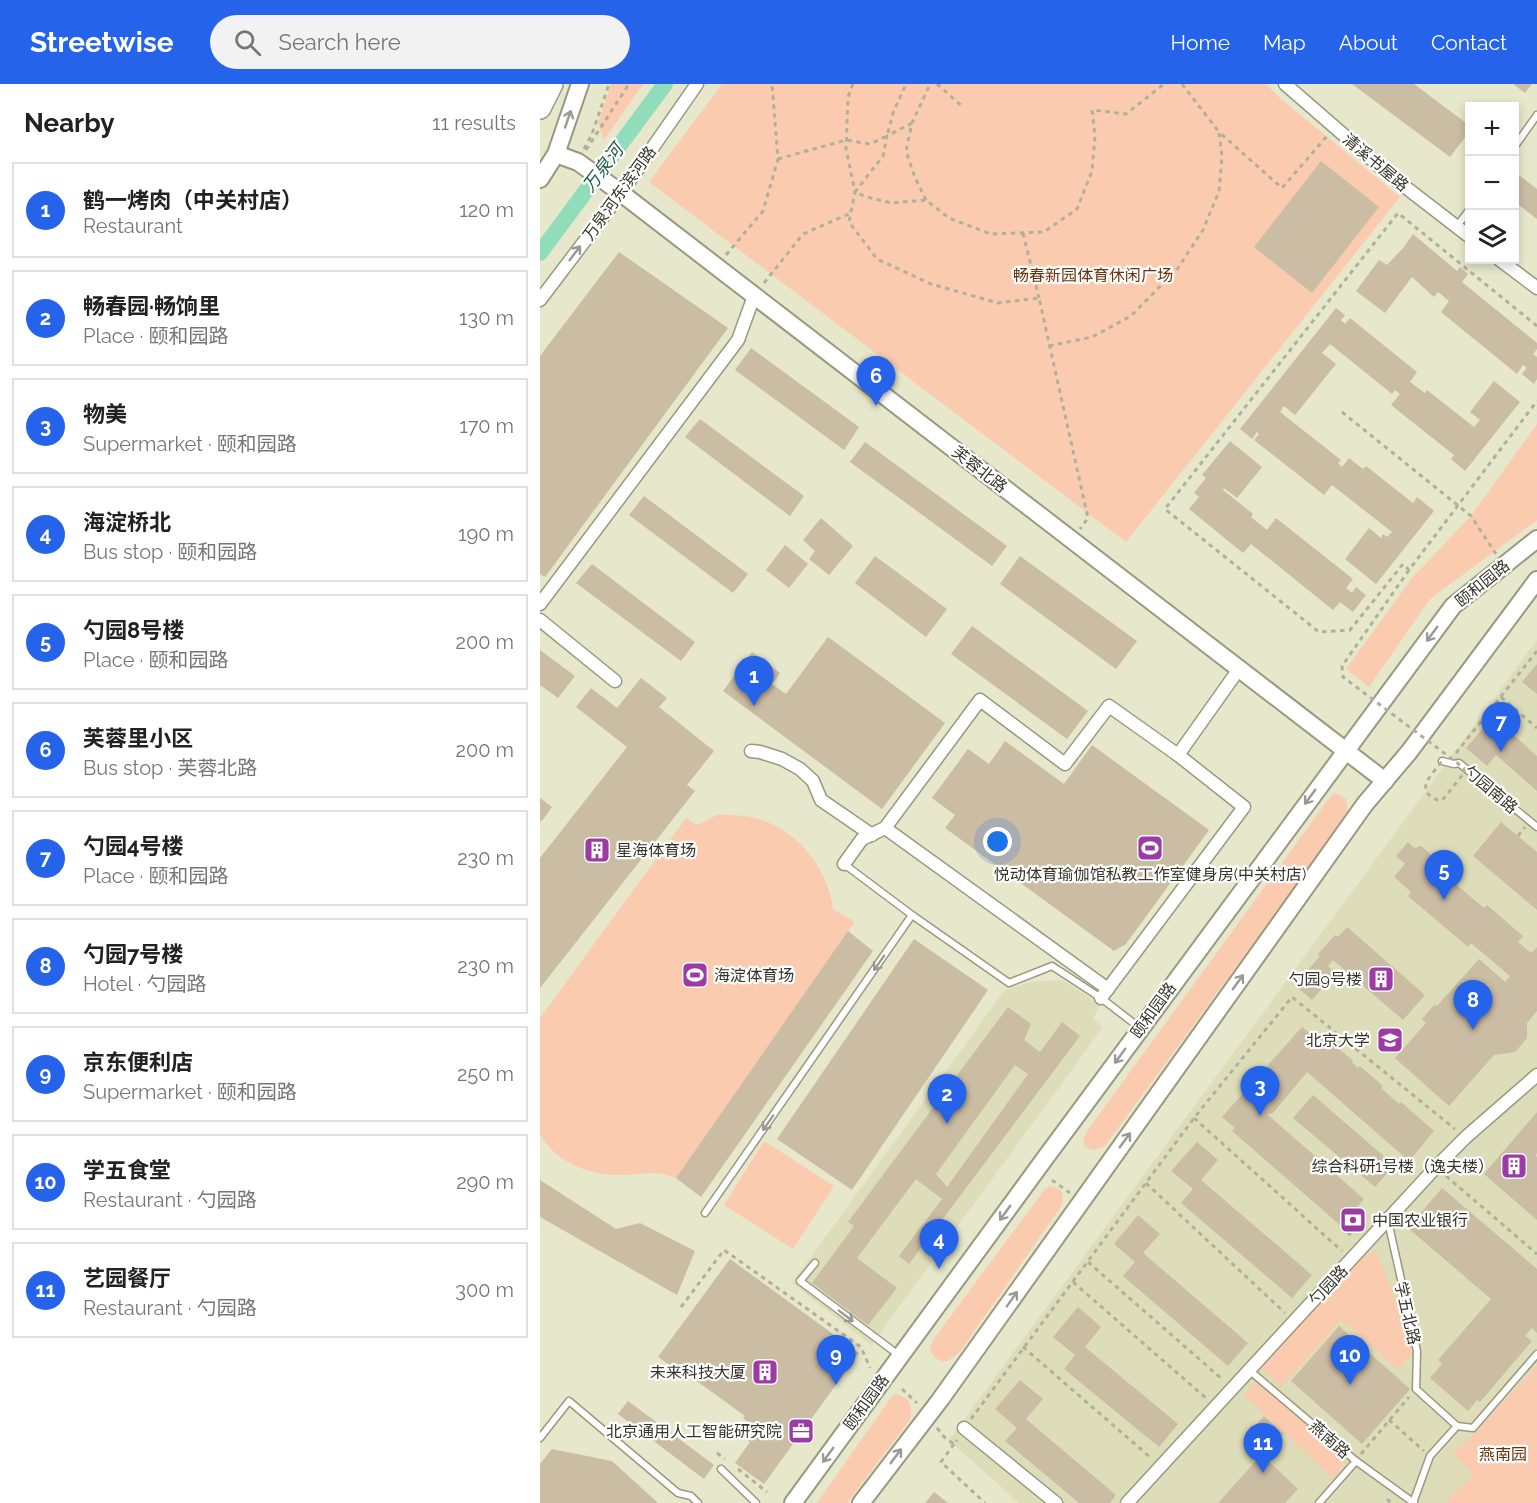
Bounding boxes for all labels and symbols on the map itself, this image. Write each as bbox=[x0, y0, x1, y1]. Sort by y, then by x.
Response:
one-way arrow bbox=[564, 110, 575, 129]
street label: 清溪书屋路 bbox=[1339, 129, 1412, 195]
water label: 万泉河 bbox=[578, 137, 629, 196]
street label: 万泉河东滨河路 bbox=[579, 142, 660, 244]
one-way arrow bbox=[568, 245, 581, 261]
park label: 畅春新园体育休闲广场 bbox=[1013, 266, 1173, 285]
pin: 6 bbox=[856, 356, 896, 406]
street label: 芙蓉北路 bbox=[949, 442, 1011, 497]
street label: 颐和园路 bbox=[1451, 556, 1513, 611]
one-way arrow bbox=[1426, 626, 1438, 642]
pin: 1 bbox=[734, 656, 774, 706]
pin: 7 bbox=[1482, 702, 1520, 752]
street label: 勺园南路 bbox=[1460, 762, 1521, 817]
one-way arrow bbox=[1304, 789, 1317, 805]
your location bbox=[983, 827, 1012, 856]
sports icon: 悦动体育瑜伽馆私教工作室健身房(中关村店) bbox=[1135, 833, 1165, 863]
building icon: 星海体育场 bbox=[582, 835, 612, 865]
place label: 星海体育场 bbox=[616, 841, 696, 860]
pin: 5 bbox=[1424, 850, 1464, 900]
place label: 悦动体育瑜伽馆私教工作室健身房(中关村店) bbox=[994, 865, 1306, 884]
one-way arrow bbox=[873, 955, 885, 971]
sports icon: 海淀体育场 bbox=[680, 960, 710, 990]
building icon: 勺园9号楼 bbox=[1366, 964, 1396, 994]
place label: 海淀体育场 bbox=[714, 966, 794, 985]
place label: 勺园9号楼 bbox=[1289, 970, 1362, 989]
one-way arrow bbox=[1232, 974, 1244, 990]
street label: 颐和园路 bbox=[1127, 979, 1180, 1042]
pin: 8 bbox=[1454, 980, 1492, 1030]
school or university icon: 北京大学 bbox=[1375, 1025, 1405, 1055]
place label: 北京大学 bbox=[1306, 1031, 1370, 1050]
one-way arrow bbox=[1114, 1047, 1126, 1063]
pin: 3 bbox=[1240, 1066, 1280, 1116]
pin: 2 bbox=[928, 1074, 966, 1124]
one-way arrow bbox=[762, 1115, 774, 1131]
one-way arrow bbox=[1119, 1133, 1131, 1149]
building icon: 综合科研1号楼（逸夫楼） bbox=[1499, 1151, 1529, 1181]
place label: 综合科研1号楼（逸夫楼） bbox=[1311, 1157, 1494, 1176]
one-way arrow bbox=[999, 1205, 1011, 1221]
bank icon: 中国农业银行 bbox=[1338, 1205, 1368, 1235]
place label: 中国农业银行 bbox=[1372, 1211, 1468, 1230]
pin: 4 bbox=[920, 1220, 958, 1269]
street label: 勺园路 bbox=[1305, 1261, 1352, 1309]
street label: 学五北路 bbox=[1391, 1280, 1424, 1346]
one-way arrow bbox=[1006, 1292, 1018, 1308]
one-way arrow bbox=[838, 1310, 854, 1322]
pin: 9 bbox=[816, 1336, 856, 1385]
pin: 10 bbox=[1330, 1336, 1370, 1385]
building icon: 未来科技大厦 bbox=[750, 1357, 780, 1387]
place label: 未来科技大厦 bbox=[650, 1363, 746, 1382]
street label: 颐和园路 bbox=[840, 1371, 893, 1434]
office icon: 北京通用人工智能研究院 bbox=[786, 1416, 816, 1446]
street label: 燕南路 bbox=[1305, 1416, 1354, 1462]
place label: 北京通用人工智能研究院 bbox=[606, 1422, 782, 1441]
pin: 11 bbox=[1244, 1424, 1282, 1473]
park label: 燕南园 bbox=[1479, 1445, 1527, 1464]
one-way arrow bbox=[821, 1447, 834, 1463]
one-way arrow bbox=[890, 1449, 902, 1465]

